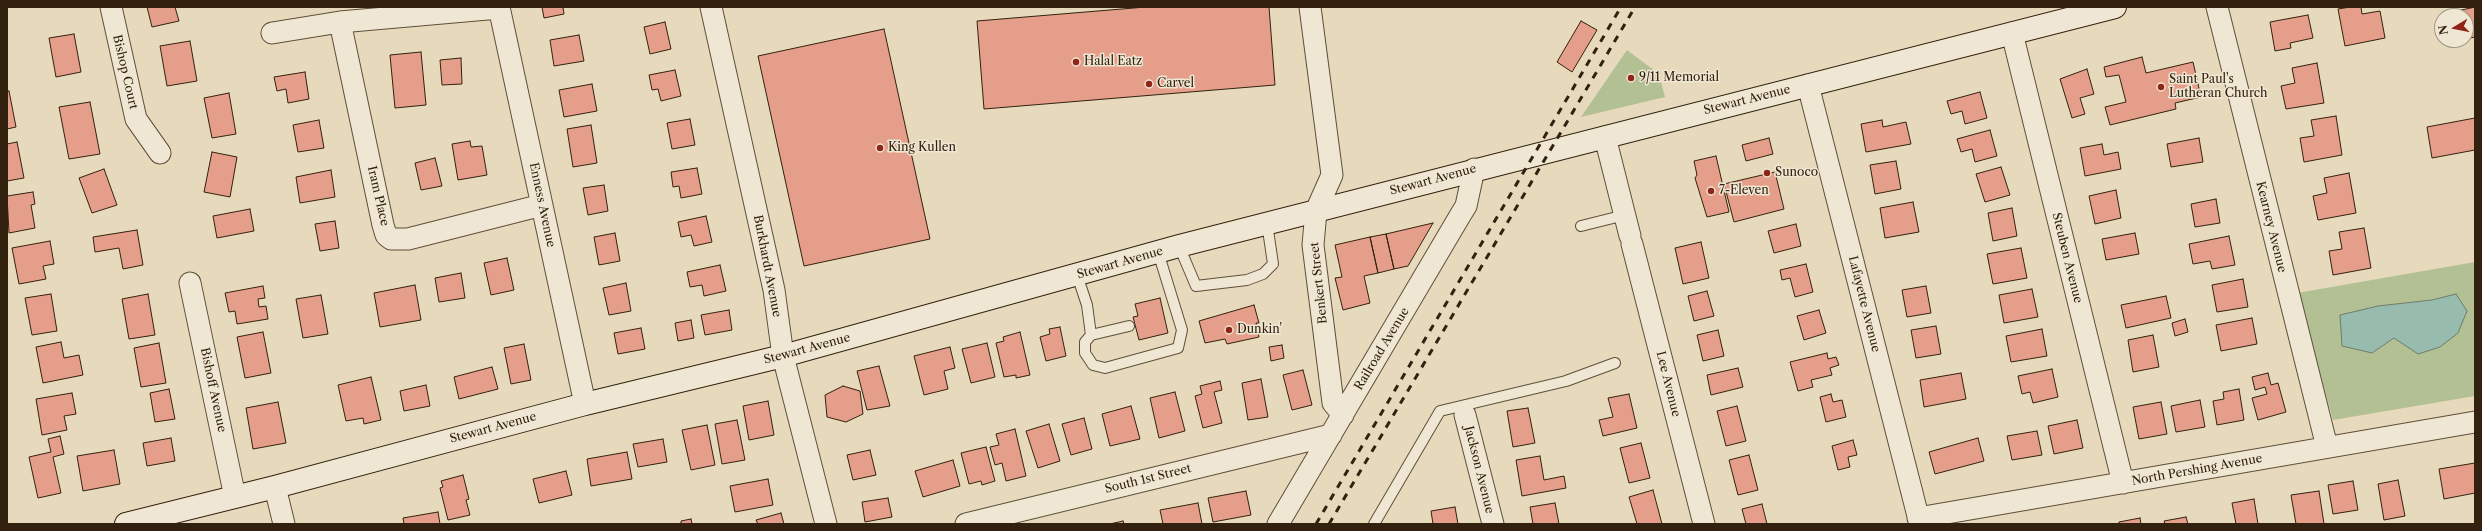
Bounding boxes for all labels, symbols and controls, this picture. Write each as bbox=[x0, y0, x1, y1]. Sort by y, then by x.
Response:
north arrow bbox=[2434, 8, 2474, 48]
text: N bbox=[2435, 24, 2451, 36]
street label: Bishop Court bbox=[109, 33, 141, 111]
place label: Halal Eatz bbox=[1084, 55, 1142, 69]
marker: Halal Eatz bbox=[1071, 57, 1081, 67]
place label: 9/11 Memorial bbox=[1639, 71, 1719, 85]
marker: 9/11 Memorial bbox=[1626, 73, 1636, 83]
place label: Saint Paul's Lutheran Church bbox=[2169, 73, 2268, 101]
place label: Carvel bbox=[1157, 77, 1194, 91]
marker: Carvel bbox=[1144, 79, 1154, 89]
street label: Stewart Avenue bbox=[1702, 82, 1792, 118]
marker: Saint Paul's Lutheran Church bbox=[2156, 82, 2166, 92]
place label: King Kullen bbox=[888, 141, 956, 155]
marker: King Kullen bbox=[875, 143, 885, 153]
street label: Enness Avenue bbox=[526, 161, 558, 249]
street label: Stewart Avenue bbox=[1388, 162, 1478, 198]
street label: Iram Place bbox=[364, 165, 392, 227]
place label: Sunoco bbox=[1775, 166, 1818, 180]
marker: Sunoco bbox=[1762, 168, 1772, 178]
street label: Kearney Avenue bbox=[2253, 180, 2289, 274]
place label: 7-Eleven bbox=[1719, 184, 1769, 198]
marker: 7-Eleven bbox=[1706, 186, 1716, 196]
street label: Steuben Avenue bbox=[2049, 211, 2085, 305]
street label: Burkhardt Avenue bbox=[750, 214, 784, 318]
street label: Benkert Street bbox=[1308, 241, 1330, 325]
street label: Stewart Avenue bbox=[1075, 244, 1165, 282]
street label: Lafayette Avenue bbox=[1845, 254, 1883, 354]
street label: Railroad Avenue bbox=[1352, 305, 1412, 393]
place label: Dunkin' bbox=[1237, 323, 1282, 337]
marker: Dunkin' bbox=[1224, 325, 1234, 335]
street label: Stewart Avenue bbox=[762, 331, 852, 367]
street label: Bishoff Avenue bbox=[197, 346, 229, 434]
street label: Lee Avenue bbox=[1653, 350, 1683, 418]
street label: Stewart Avenue bbox=[448, 410, 538, 446]
street label: Jackson Avenue bbox=[1461, 425, 1497, 515]
street label: North Pershing Avenue bbox=[2131, 451, 2263, 489]
street label: South 1st Street bbox=[1103, 461, 1193, 497]

